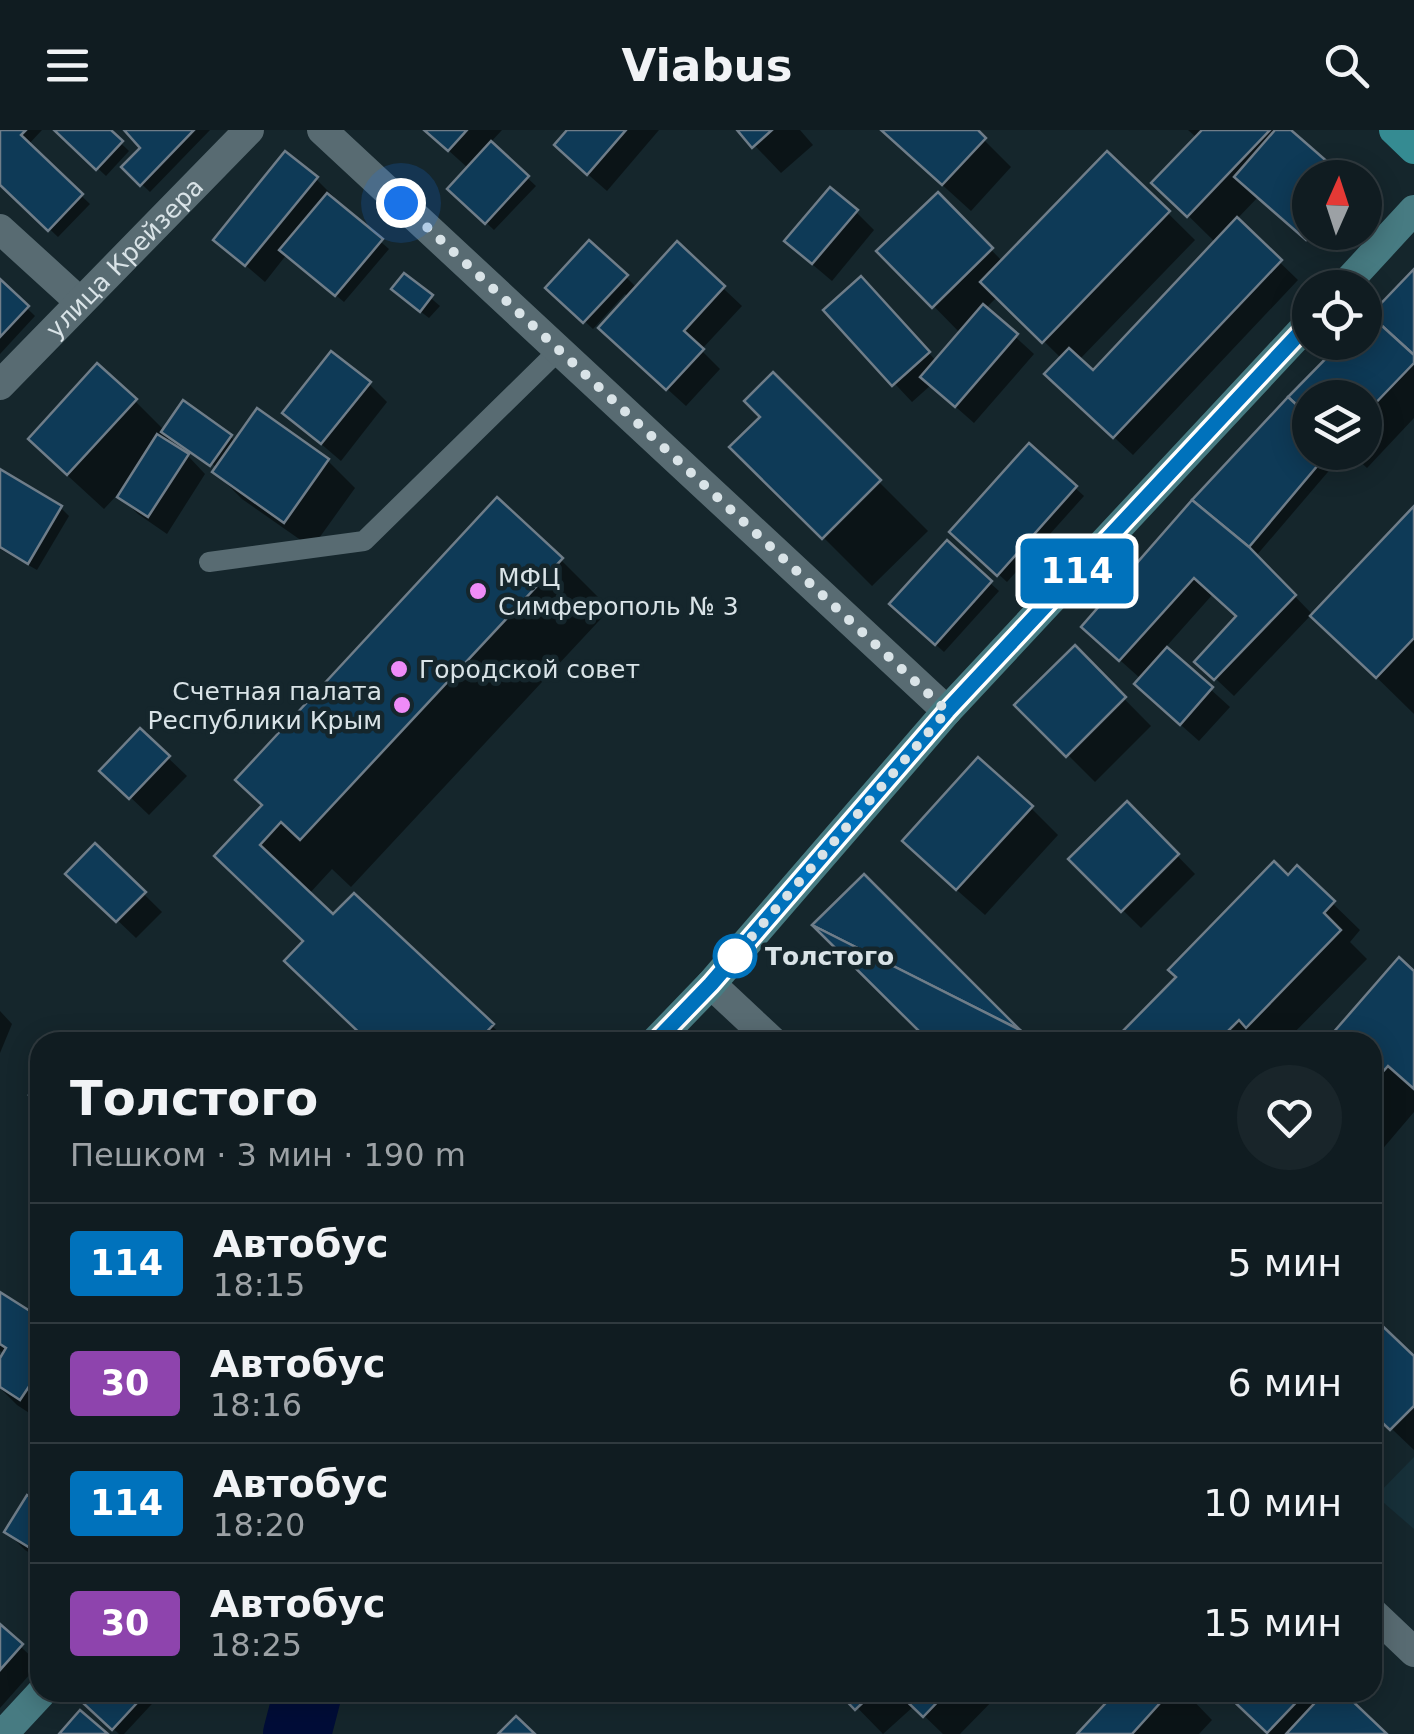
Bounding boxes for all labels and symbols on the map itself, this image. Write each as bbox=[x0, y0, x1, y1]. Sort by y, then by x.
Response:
north arrow bbox=[1292, 160, 1382, 250]
street label: улица Крейзера bbox=[40, 171, 209, 344]
your location bbox=[376, 178, 426, 228]
line badge: 114 bbox=[1020, 538, 1134, 604]
place label: МФЦ Симферополь № 3 bbox=[498, 563, 739, 621]
marker: МФЦ Симферополь № 3 bbox=[467, 580, 489, 602]
place label: Городской совет bbox=[419, 655, 640, 684]
marker: Городской совет bbox=[388, 658, 410, 680]
place label: Счетная палата Республики Крым bbox=[148, 677, 382, 735]
marker: Счетная палата Республики Крым bbox=[391, 694, 413, 716]
marker: Толстого bbox=[714, 935, 756, 977]
place label: Толстого bbox=[765, 942, 894, 971]

